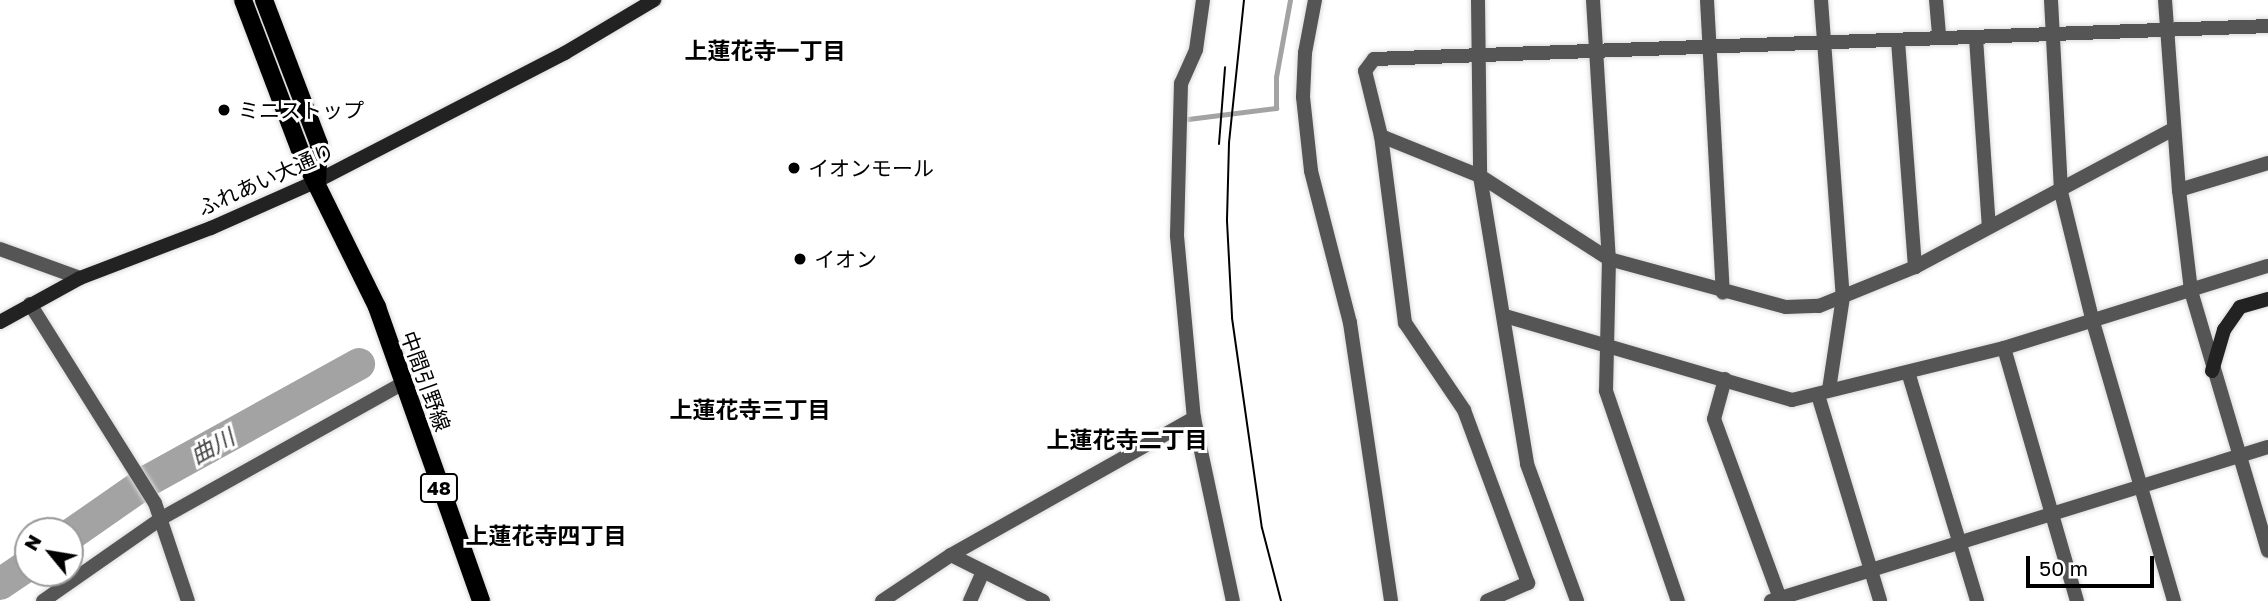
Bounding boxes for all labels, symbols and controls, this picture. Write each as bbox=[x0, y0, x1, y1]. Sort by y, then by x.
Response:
district label: 上蓮花寺一丁目 bbox=[685, 36, 845, 64]
place label: ミニストップ bbox=[238, 97, 364, 123]
marker: ミニストップ bbox=[216, 102, 232, 118]
street label: ふれあい大通り bbox=[194, 138, 338, 220]
place label: イオンモール bbox=[808, 155, 934, 181]
marker: イオンモール bbox=[786, 160, 802, 176]
place label: イオン bbox=[814, 246, 877, 272]
marker: イオン bbox=[792, 251, 808, 267]
street label: 中間引野線 bbox=[396, 327, 456, 435]
district label: 上蓮花寺三丁目 bbox=[670, 395, 830, 423]
water label: 曲川 bbox=[185, 423, 239, 469]
district label: 上蓮花寺二丁目 bbox=[1047, 425, 1207, 453]
road number: 48 bbox=[420, 472, 458, 503]
north arrow bbox=[14, 517, 84, 587]
district label: 上蓮花寺四丁目 bbox=[466, 521, 626, 549]
text: N bbox=[19, 530, 46, 554]
scale bar bbox=[2030, 542, 2158, 586]
text: 50 m bbox=[2039, 555, 2088, 581]

